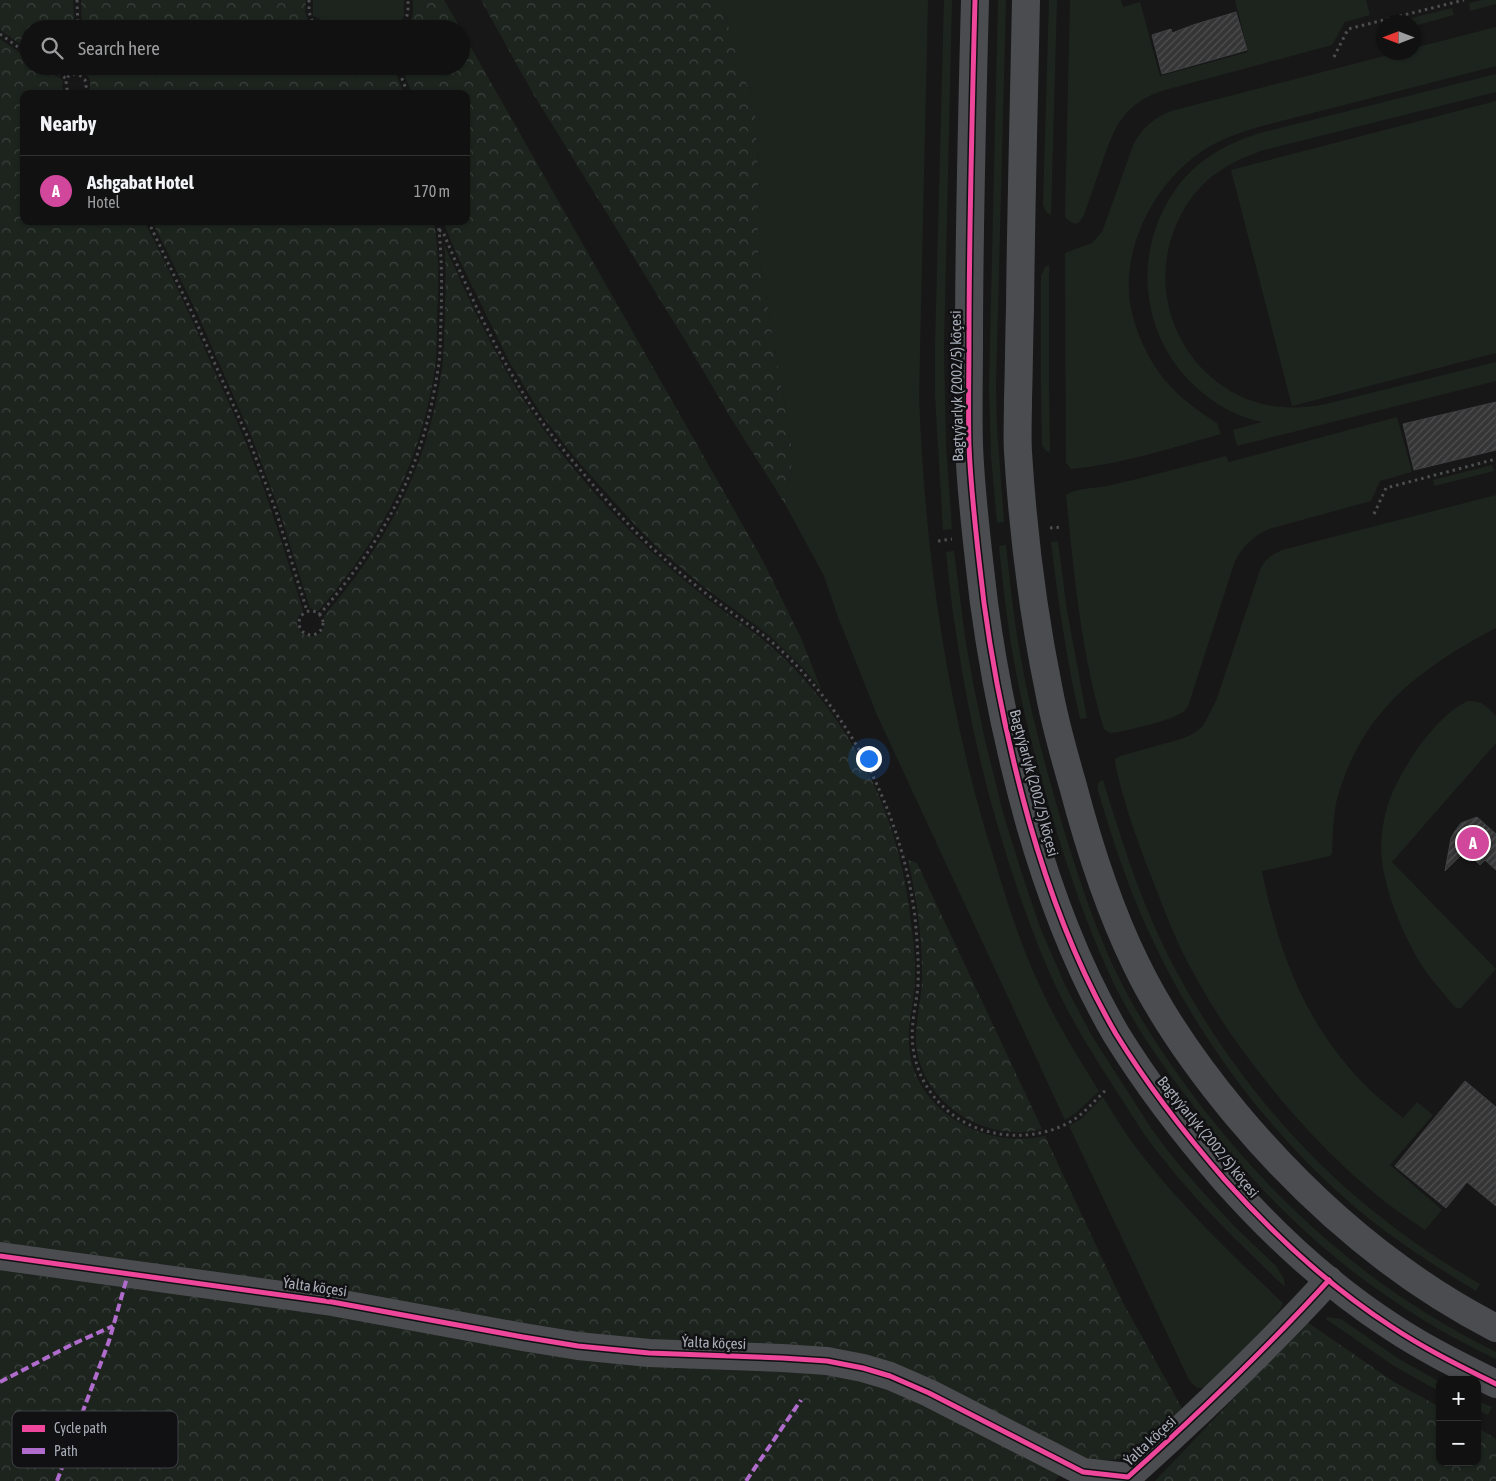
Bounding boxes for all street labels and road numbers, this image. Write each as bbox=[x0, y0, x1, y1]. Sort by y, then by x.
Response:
street label: Bagtyýarlyk (2002/5) köçesi bbox=[947, 310, 966, 462]
street label: Bagtyýarlyk (2002/5) köçesi bbox=[1007, 708, 1062, 858]
street label: Bagtyýarlyk (2002/5) köçesi bbox=[1154, 1073, 1263, 1201]
street label: Ýalta köçesi bbox=[282, 1274, 348, 1299]
street label: Ýalta köçesi bbox=[681, 1333, 747, 1352]
street label: Ýalta köçesi bbox=[1120, 1412, 1179, 1469]

